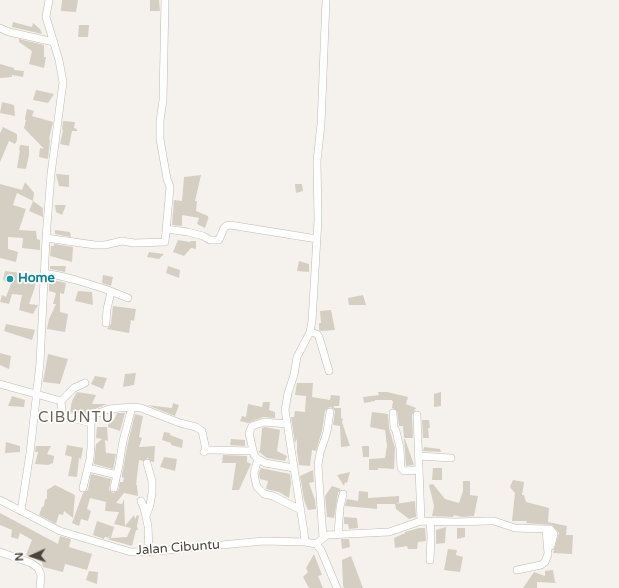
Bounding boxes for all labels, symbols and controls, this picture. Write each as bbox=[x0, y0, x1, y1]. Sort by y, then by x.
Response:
place label: Home bbox=[18, 271, 55, 287]
marker: Home bbox=[5, 274, 15, 284]
district label: CIBUNTU bbox=[38, 409, 114, 427]
north arrow bbox=[12, 536, 52, 576]
street label: Jalan Cibuntu bbox=[135, 537, 221, 559]
text: N bbox=[13, 552, 26, 561]

